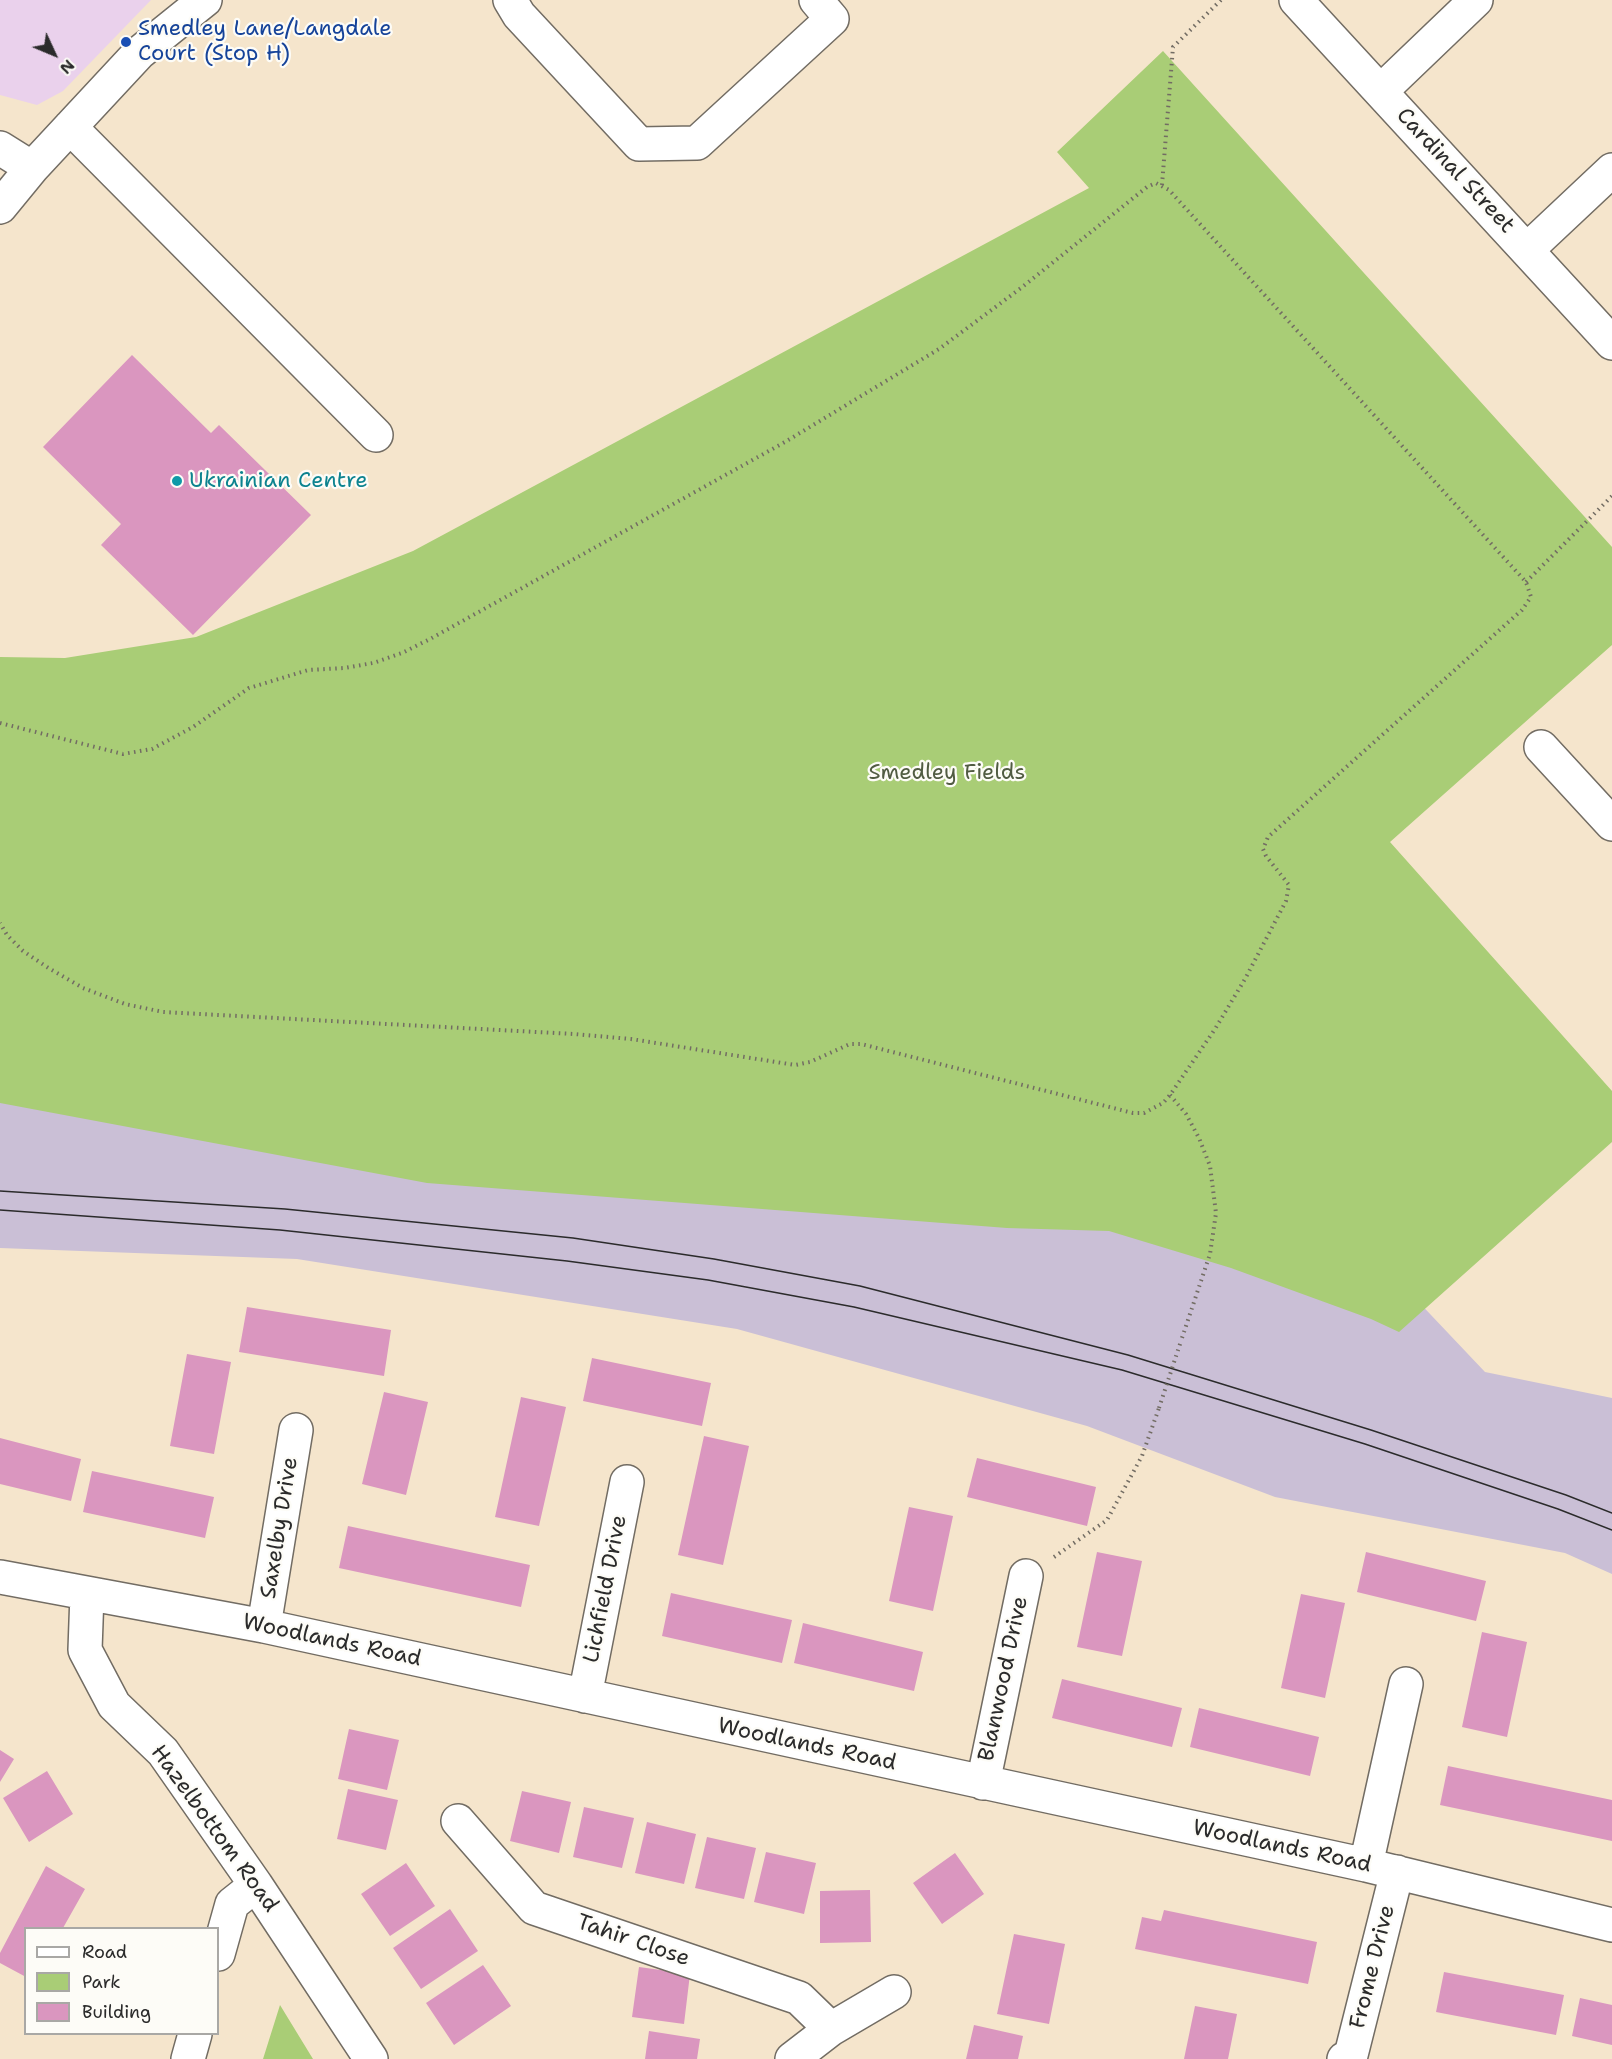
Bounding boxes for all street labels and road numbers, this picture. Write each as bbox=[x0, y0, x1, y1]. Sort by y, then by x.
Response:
street label: Cardinal Street bbox=[1390, 103, 1520, 239]
street label: Saxelby Drive bbox=[256, 1455, 304, 1601]
street label: Lichfield Drive bbox=[579, 1513, 633, 1665]
street label: Blanwood Drive bbox=[974, 1594, 1034, 1764]
street label: Woodlands Road bbox=[240, 1609, 424, 1673]
street label: Woodlands Road bbox=[715, 1713, 899, 1777]
street label: Hazelbottom Road bbox=[144, 1740, 284, 1918]
street label: Woodlands Road bbox=[1190, 1815, 1374, 1879]
street label: Frome Drive bbox=[1345, 1902, 1401, 2032]
street label: Tahir Close bbox=[573, 1909, 693, 1973]

